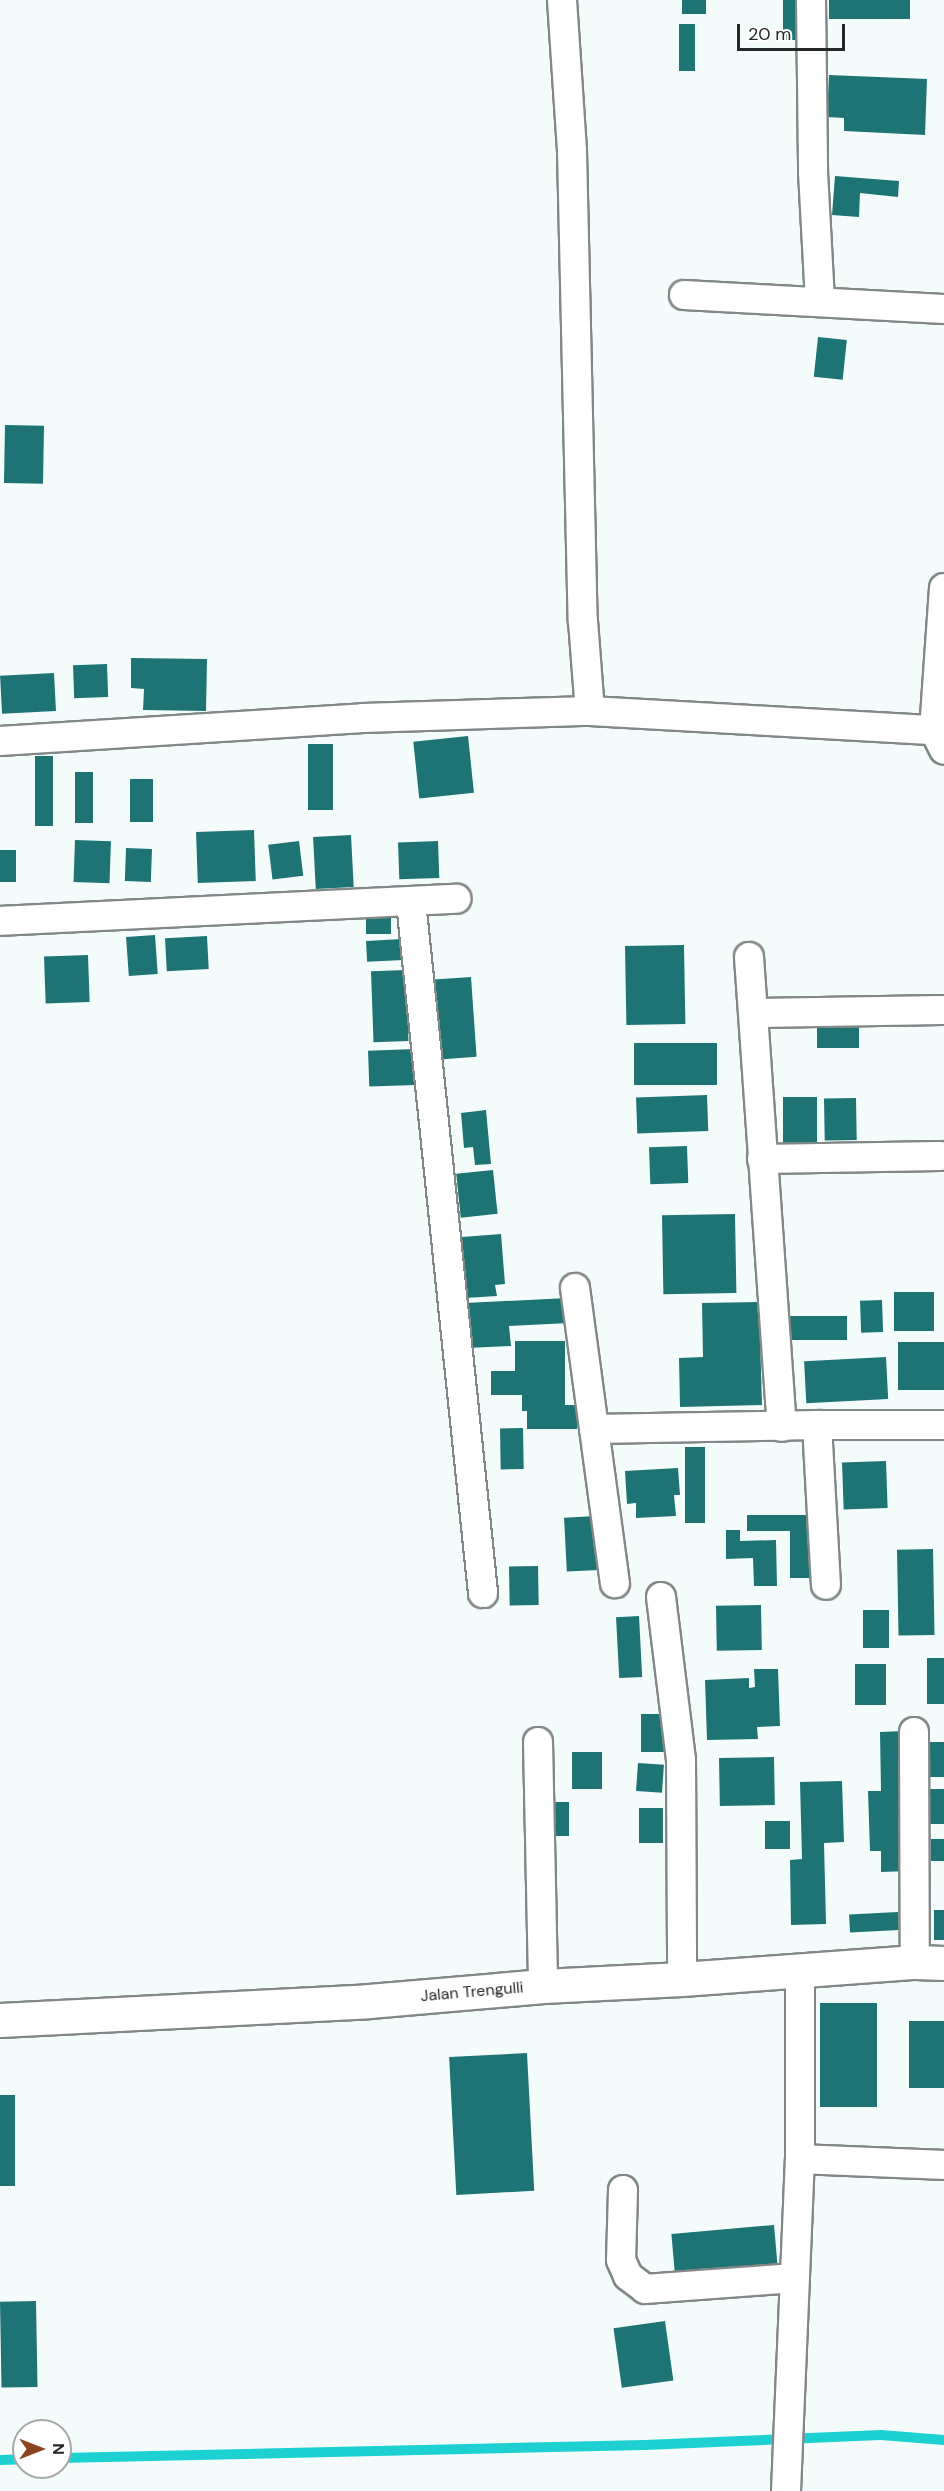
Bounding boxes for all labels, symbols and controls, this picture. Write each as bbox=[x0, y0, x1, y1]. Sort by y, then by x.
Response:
scale bar bbox=[740, 12, 848, 50]
text: 20 m bbox=[748, 22, 791, 46]
street label: Jalan Trengulli bbox=[420, 1978, 524, 2006]
north arrow bbox=[12, 2419, 72, 2479]
text: N bbox=[48, 2443, 69, 2455]

